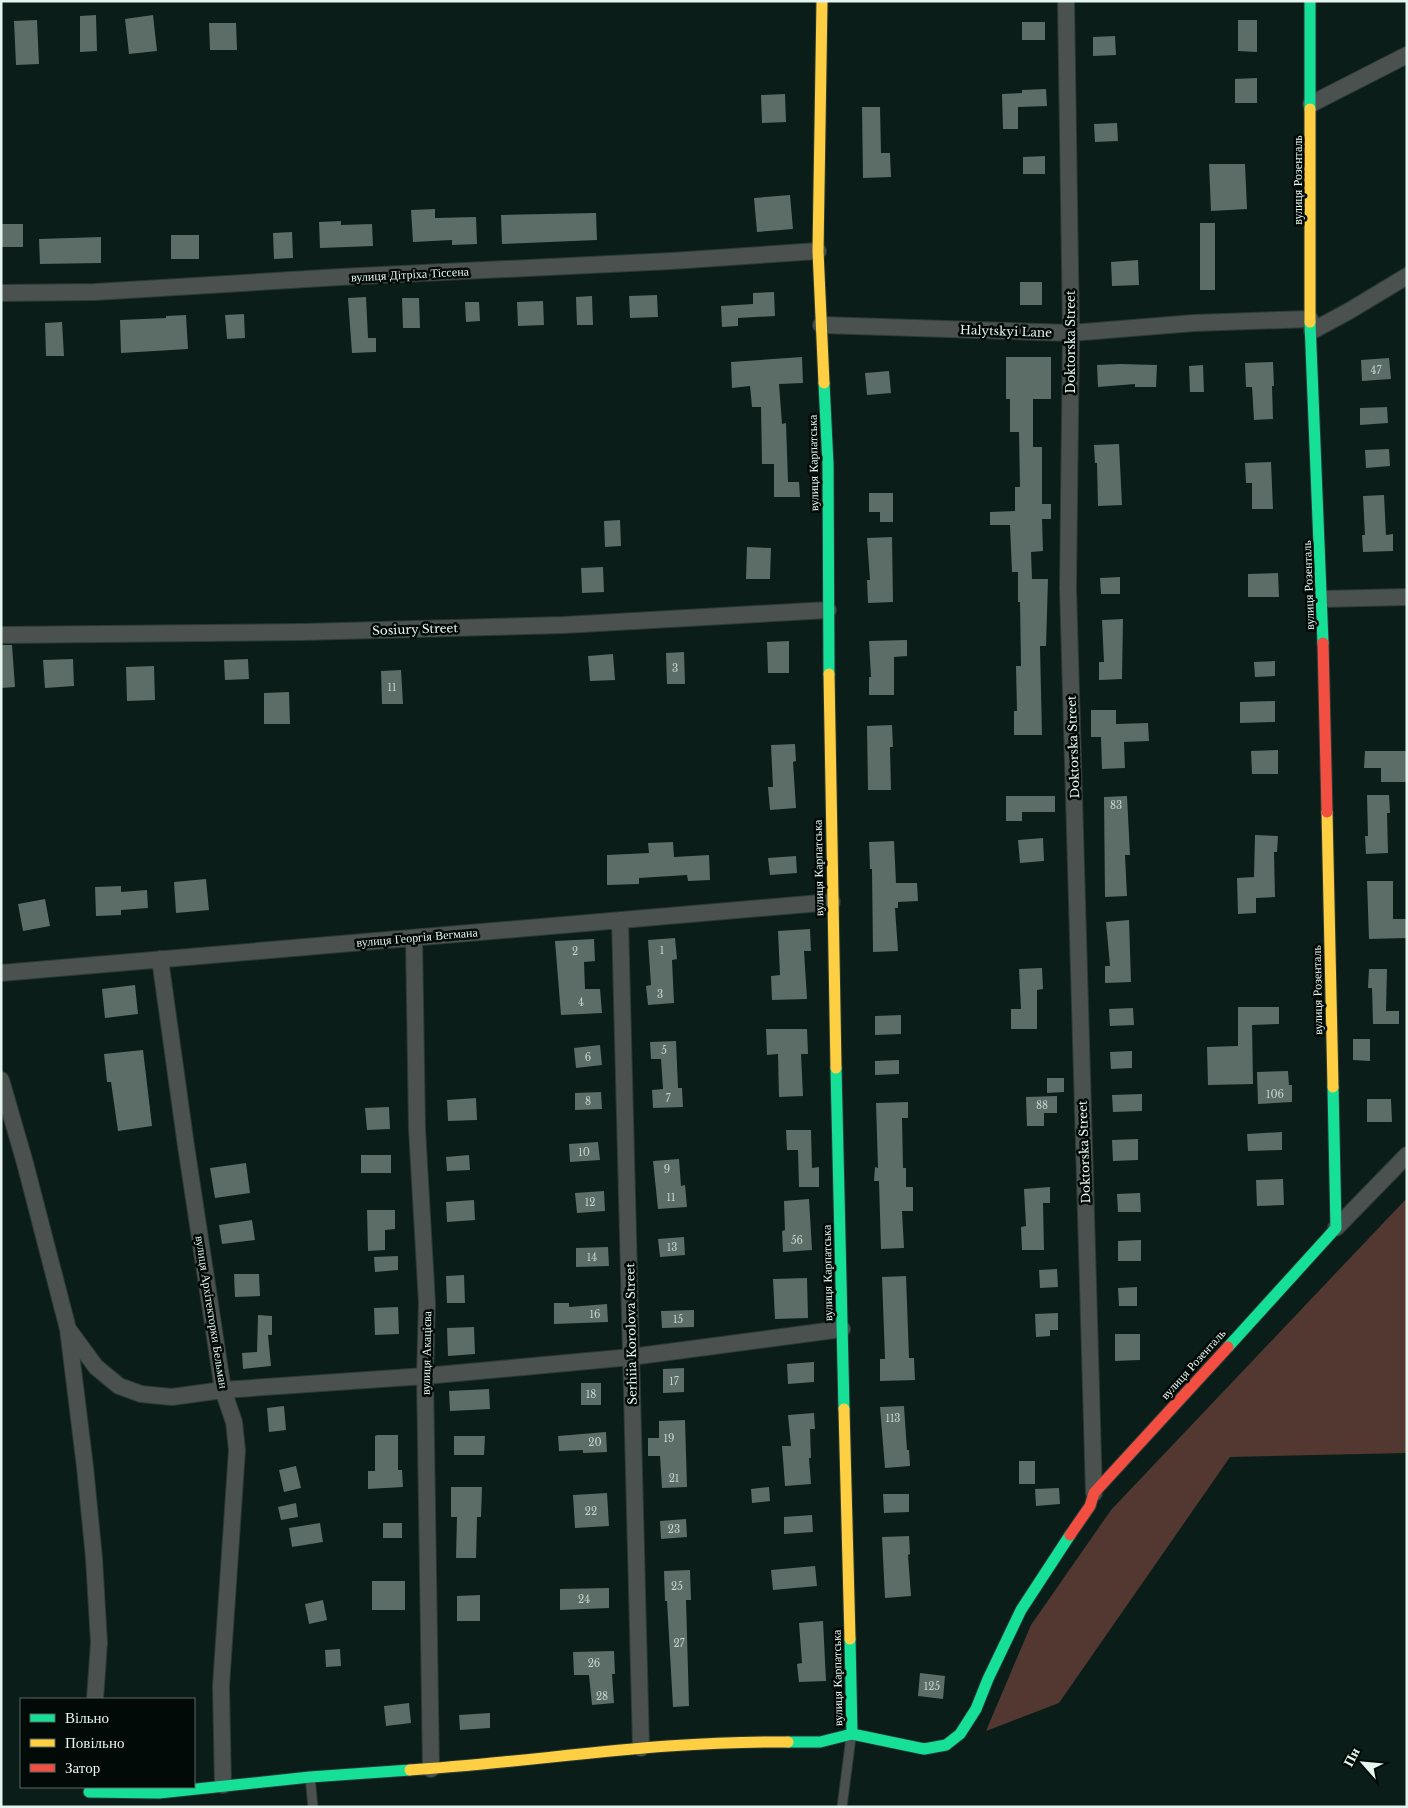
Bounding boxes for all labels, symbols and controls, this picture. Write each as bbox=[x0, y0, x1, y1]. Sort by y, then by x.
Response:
street label: вулиця Розенталь bbox=[1290, 135, 1305, 225]
street label: вулиця Дітріха Тіссена bbox=[351, 263, 470, 285]
street label: Doktorska Street bbox=[1063, 290, 1078, 393]
street label: Halytskyi Lane bbox=[960, 322, 1053, 340]
house number: 47 bbox=[1371, 364, 1382, 377]
street label: вулиця Карпатська bbox=[805, 414, 821, 511]
street label: вулиця Розенталь bbox=[1299, 539, 1317, 630]
street label: Sosiury Street bbox=[372, 620, 459, 638]
house number: 3 bbox=[672, 662, 678, 675]
house number: 11 bbox=[388, 681, 396, 694]
street label: Doktorska Street bbox=[1064, 695, 1082, 799]
house number: 83 bbox=[1110, 799, 1122, 812]
street label: вулиця Карпатська bbox=[810, 819, 826, 916]
street label: вулиця Георгія Вегмана bbox=[356, 924, 479, 950]
house number: 1 bbox=[660, 944, 664, 957]
house number: 2 bbox=[572, 945, 578, 958]
street label: вулиця Розенталь bbox=[1309, 945, 1325, 1035]
house number: 3 bbox=[657, 988, 663, 1001]
house number: 4 bbox=[578, 996, 584, 1009]
house number: 5 bbox=[661, 1044, 667, 1057]
house number: 6 bbox=[585, 1051, 591, 1064]
house number: 106 bbox=[1266, 1088, 1284, 1101]
house number: 7 bbox=[665, 1092, 671, 1105]
house number: 8 bbox=[585, 1095, 591, 1108]
house number: 88 bbox=[1036, 1099, 1048, 1112]
street label: Doktorska Street bbox=[1075, 1100, 1093, 1204]
house number: 10 bbox=[578, 1146, 590, 1159]
house number: 9 bbox=[664, 1163, 670, 1176]
house number: 11 bbox=[667, 1191, 675, 1204]
house number: 12 bbox=[585, 1196, 595, 1209]
street label: вулиця Карпатська bbox=[819, 1224, 835, 1321]
house number: 56 bbox=[791, 1234, 803, 1247]
street label: вулиця Архітекторки Бельман bbox=[193, 1235, 232, 1390]
house number: 13 bbox=[667, 1241, 677, 1254]
house number: 14 bbox=[587, 1251, 597, 1264]
street label: Serhiia Korolova Street bbox=[622, 1263, 640, 1405]
house number: 16 bbox=[590, 1308, 600, 1321]
street label: вулиця Акацієва bbox=[418, 1310, 434, 1395]
house number: 15 bbox=[673, 1313, 683, 1326]
street label: вулиця Розенталь bbox=[1157, 1325, 1229, 1402]
house number: 17 bbox=[669, 1375, 680, 1388]
house number: 18 bbox=[586, 1388, 596, 1401]
house number: 113 bbox=[885, 1412, 901, 1425]
house number: 19 bbox=[664, 1432, 674, 1445]
house number: 20 bbox=[588, 1436, 602, 1449]
house number: 21 bbox=[669, 1472, 679, 1485]
house number: 22 bbox=[585, 1505, 597, 1518]
house number: 23 bbox=[668, 1523, 680, 1536]
house number: 25 bbox=[671, 1580, 683, 1593]
house number: 24 bbox=[578, 1593, 590, 1606]
street label: вулиця Карпатська bbox=[829, 1629, 845, 1726]
house number: 27 bbox=[673, 1637, 686, 1650]
house number: 26 bbox=[588, 1657, 600, 1670]
house number: 125 bbox=[924, 1680, 940, 1693]
house number: 28 bbox=[596, 1690, 608, 1703]
legend bbox=[20, 1698, 195, 1788]
text: Вільно bbox=[65, 1708, 109, 1727]
text: Повільно bbox=[65, 1733, 124, 1752]
north arrow bbox=[1338, 1738, 1388, 1788]
text: Пн bbox=[1339, 1745, 1364, 1770]
text: Затор bbox=[65, 1758, 100, 1777]

